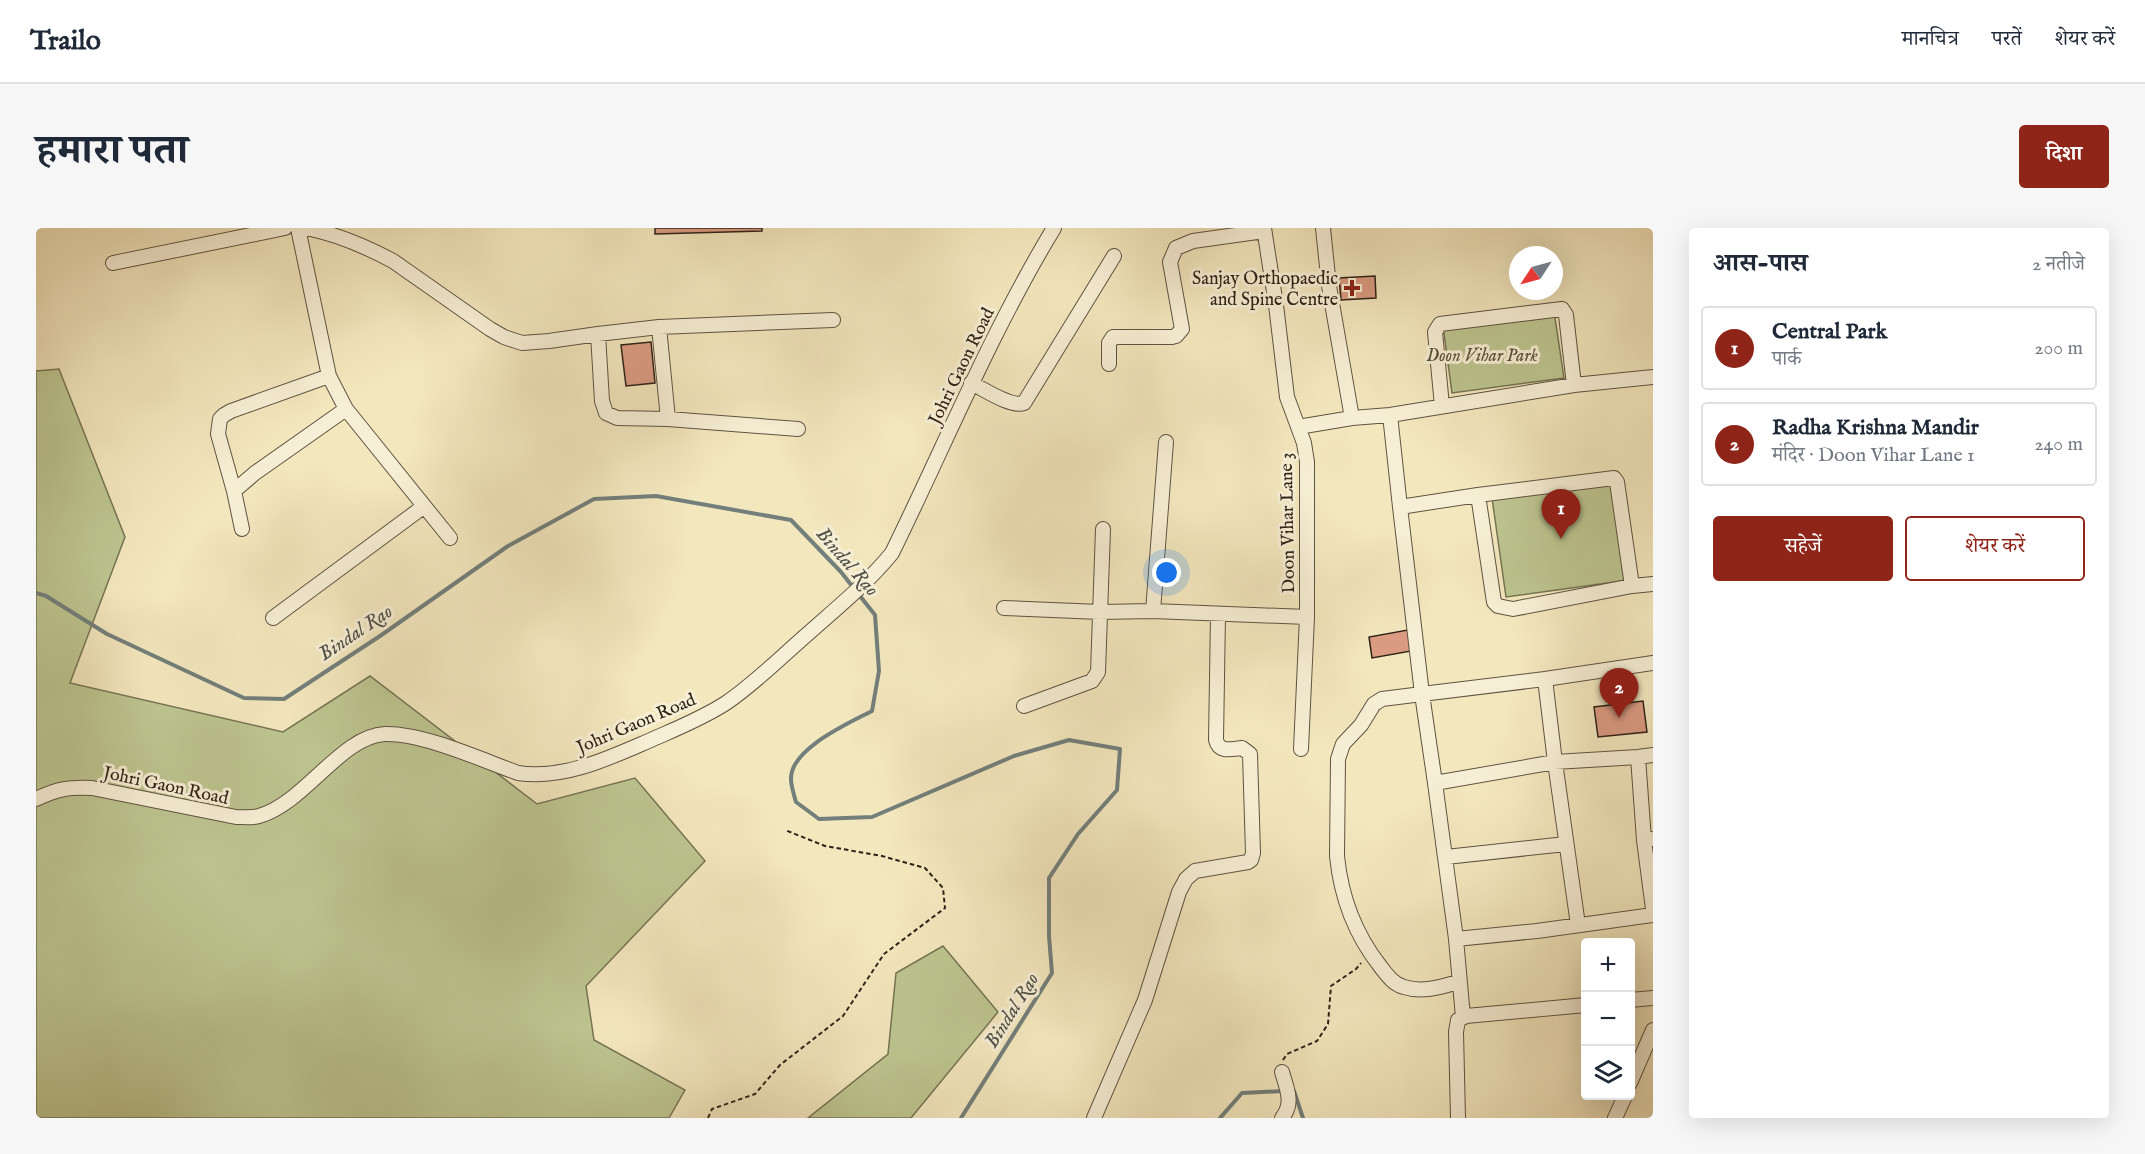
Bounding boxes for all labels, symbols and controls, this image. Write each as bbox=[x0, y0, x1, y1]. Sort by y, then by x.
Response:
text: Trailo bbox=[30, 24, 101, 59]
text: मानचित्र bbox=[1902, 26, 1959, 53]
text: परतें bbox=[1992, 26, 2022, 53]
text: शेयर करें bbox=[2055, 26, 2115, 53]
text: हमारा पता bbox=[36, 125, 188, 178]
button: दिशा bbox=[2019, 125, 2109, 188]
north arrow bbox=[1509, 246, 1563, 300]
text: आस-पास bbox=[1713, 247, 1808, 280]
text: 2 नतीजे bbox=[2032, 252, 2085, 277]
place label: Sanjay Orthopaedic and Spine Centre bbox=[1192, 268, 1338, 312]
marker: Sanjay Orthopaedic and Spine Centre bbox=[1343, 279, 1361, 297]
street label: Johri Gaon Road bbox=[923, 304, 1001, 431]
text: Central Park bbox=[1772, 318, 1887, 346]
text: 1 bbox=[1731, 336, 1738, 361]
text: 200 m bbox=[2034, 336, 2083, 361]
park label: Doon Vihar Park bbox=[1426, 345, 1538, 368]
text: पार्क bbox=[1772, 347, 1801, 372]
text: Radha Krishna Mandir bbox=[1772, 414, 1979, 442]
text: 2 bbox=[1730, 432, 1739, 457]
text: 240 m bbox=[2034, 432, 2083, 457]
text: मंदिर · Doon Vihar Lane 1 bbox=[1772, 443, 1974, 468]
street label: Doon Vihar Lane 3 bbox=[1276, 452, 1301, 594]
pin: 1 bbox=[1542, 490, 1580, 539]
button: सहेजें bbox=[1713, 516, 1893, 581]
button: शेयर करें bbox=[1905, 516, 2085, 581]
water label: Bindal Rao bbox=[810, 522, 884, 602]
your location bbox=[1152, 558, 1181, 587]
water label: Bindal Rao bbox=[314, 599, 398, 667]
pin: 2 bbox=[1600, 668, 1638, 718]
street label: Johri Gaon Road bbox=[572, 689, 700, 761]
street label: Johri Gaon Road bbox=[99, 762, 231, 811]
map controls bbox=[1581, 938, 1635, 1100]
button: + bbox=[1581, 938, 1635, 992]
water label: Bindal Rao bbox=[979, 969, 1045, 1053]
button: − bbox=[1581, 992, 1635, 1046]
button: layers bbox=[1581, 1046, 1635, 1100]

